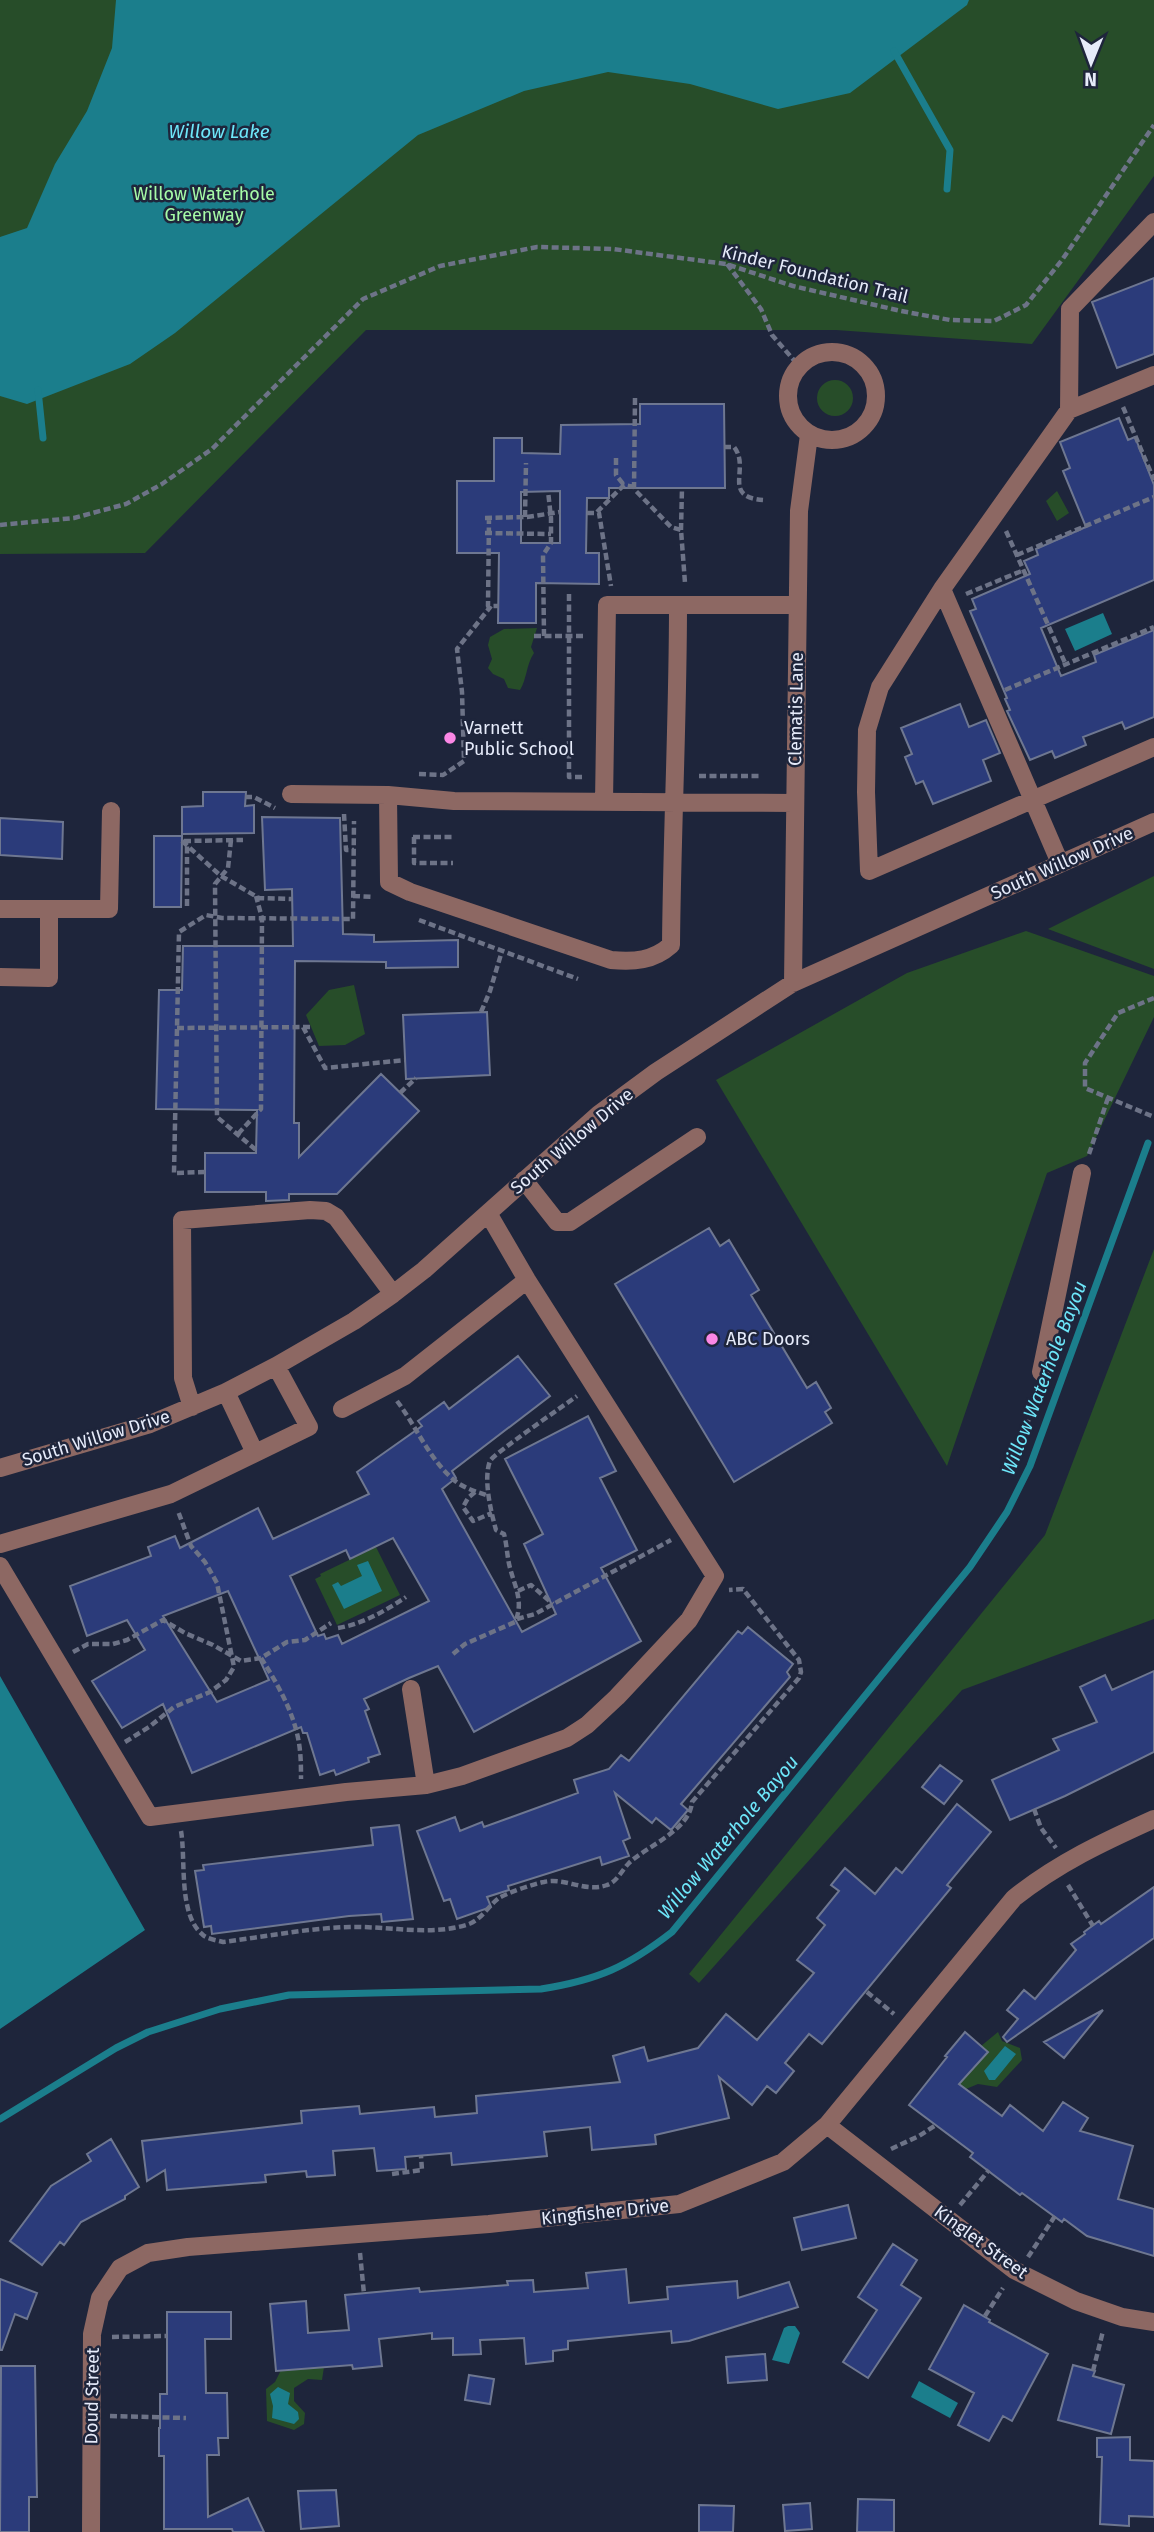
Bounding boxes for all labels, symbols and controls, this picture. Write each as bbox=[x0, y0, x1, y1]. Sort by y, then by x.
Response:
north arrow bbox=[1056, 28, 1126, 98]
text: N bbox=[1084, 68, 1097, 91]
water label: Willow Lake bbox=[168, 120, 270, 143]
park label: Willow Waterhole Greenway bbox=[133, 183, 275, 226]
street label: Kinder Foundation Trail bbox=[719, 240, 911, 308]
street label: Clematis Lane bbox=[784, 652, 808, 766]
place label: Varnett Public School bbox=[464, 717, 574, 760]
marker: Varnett Public School bbox=[442, 730, 458, 746]
street label: South Willow Drive bbox=[987, 822, 1137, 904]
street label: South Willow Drive bbox=[506, 1083, 638, 1199]
water label: Willow Waterhole Bayou bbox=[996, 1278, 1092, 1478]
place label: ABC Doors bbox=[726, 1328, 810, 1350]
marker: ABC Doors bbox=[704, 1331, 720, 1347]
street label: South Willow Drive bbox=[19, 1405, 173, 1471]
water label: Willow Waterhole Bayou bbox=[653, 1751, 803, 1923]
street label: Kingfisher Drive bbox=[540, 2194, 670, 2230]
street label: Kinglet Street bbox=[930, 2201, 1033, 2284]
street label: Doud Street bbox=[80, 2347, 104, 2445]

